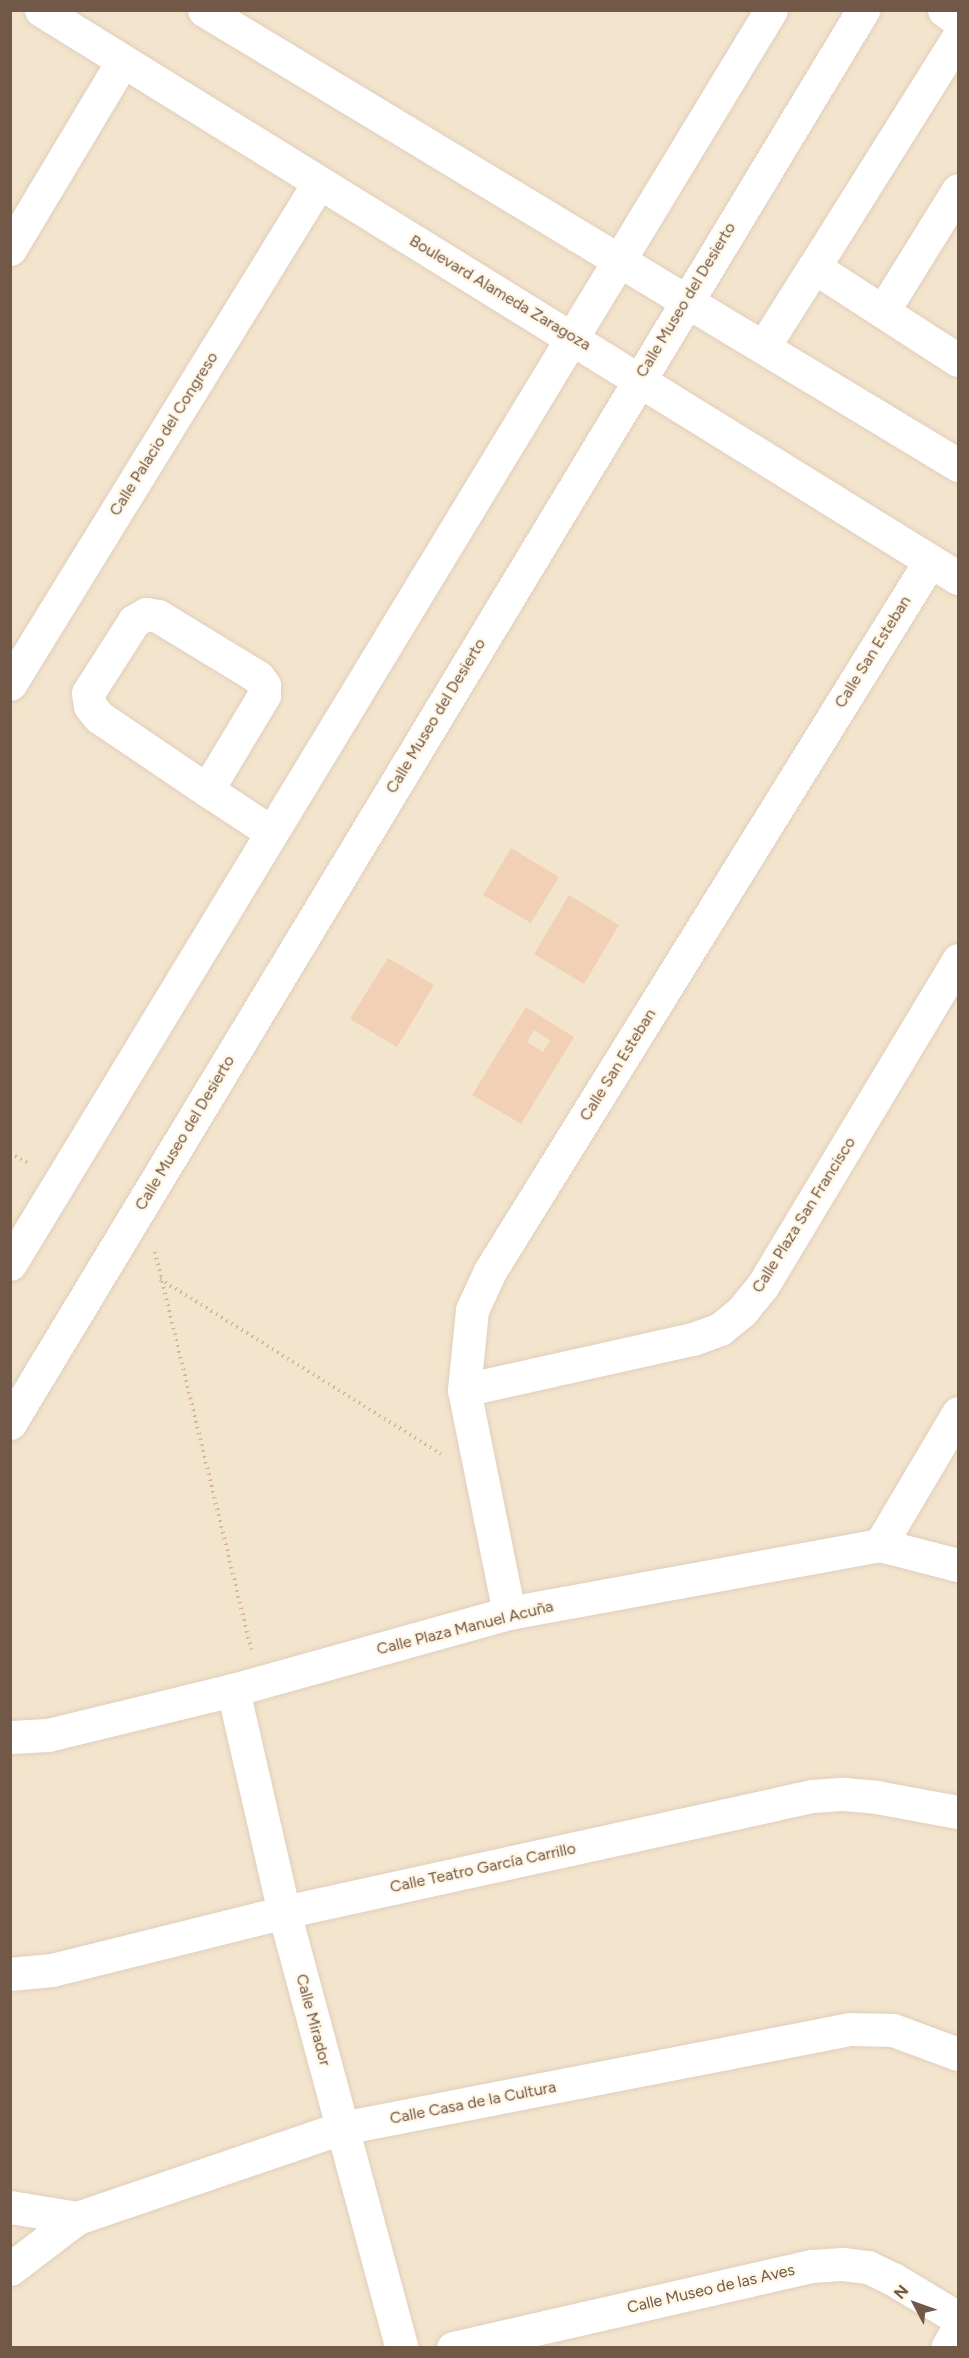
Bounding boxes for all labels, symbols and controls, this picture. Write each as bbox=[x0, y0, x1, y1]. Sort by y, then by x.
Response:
street label: Calle Museo del Desierto bbox=[632, 219, 740, 381]
street label: Boulevard Alameda Zaragoza bbox=[406, 231, 594, 355]
street label: Calle Palacio del Congreso bbox=[106, 349, 222, 519]
street label: Calle San Esteban bbox=[831, 592, 915, 712]
street label: Calle Museo del Desierto bbox=[382, 635, 490, 797]
street label: Calle San Esteban bbox=[576, 1005, 660, 1125]
street label: Calle Museo del Desierto bbox=[131, 1052, 239, 1214]
street label: Calle Plaza San Francisco bbox=[748, 1134, 860, 1296]
street label: Calle Plaza Manuel Acuña bbox=[375, 1597, 555, 1659]
street label: Calle Teatro García Carrillo bbox=[388, 1839, 578, 1897]
street label: Calle Mirador bbox=[292, 1972, 334, 2068]
street label: Calle Casa de la Cultura bbox=[388, 2077, 558, 2129]
street label: Calle Museo de las Aves bbox=[625, 2260, 797, 2318]
north arrow bbox=[885, 2274, 945, 2334]
text: N bbox=[890, 2281, 912, 2303]

